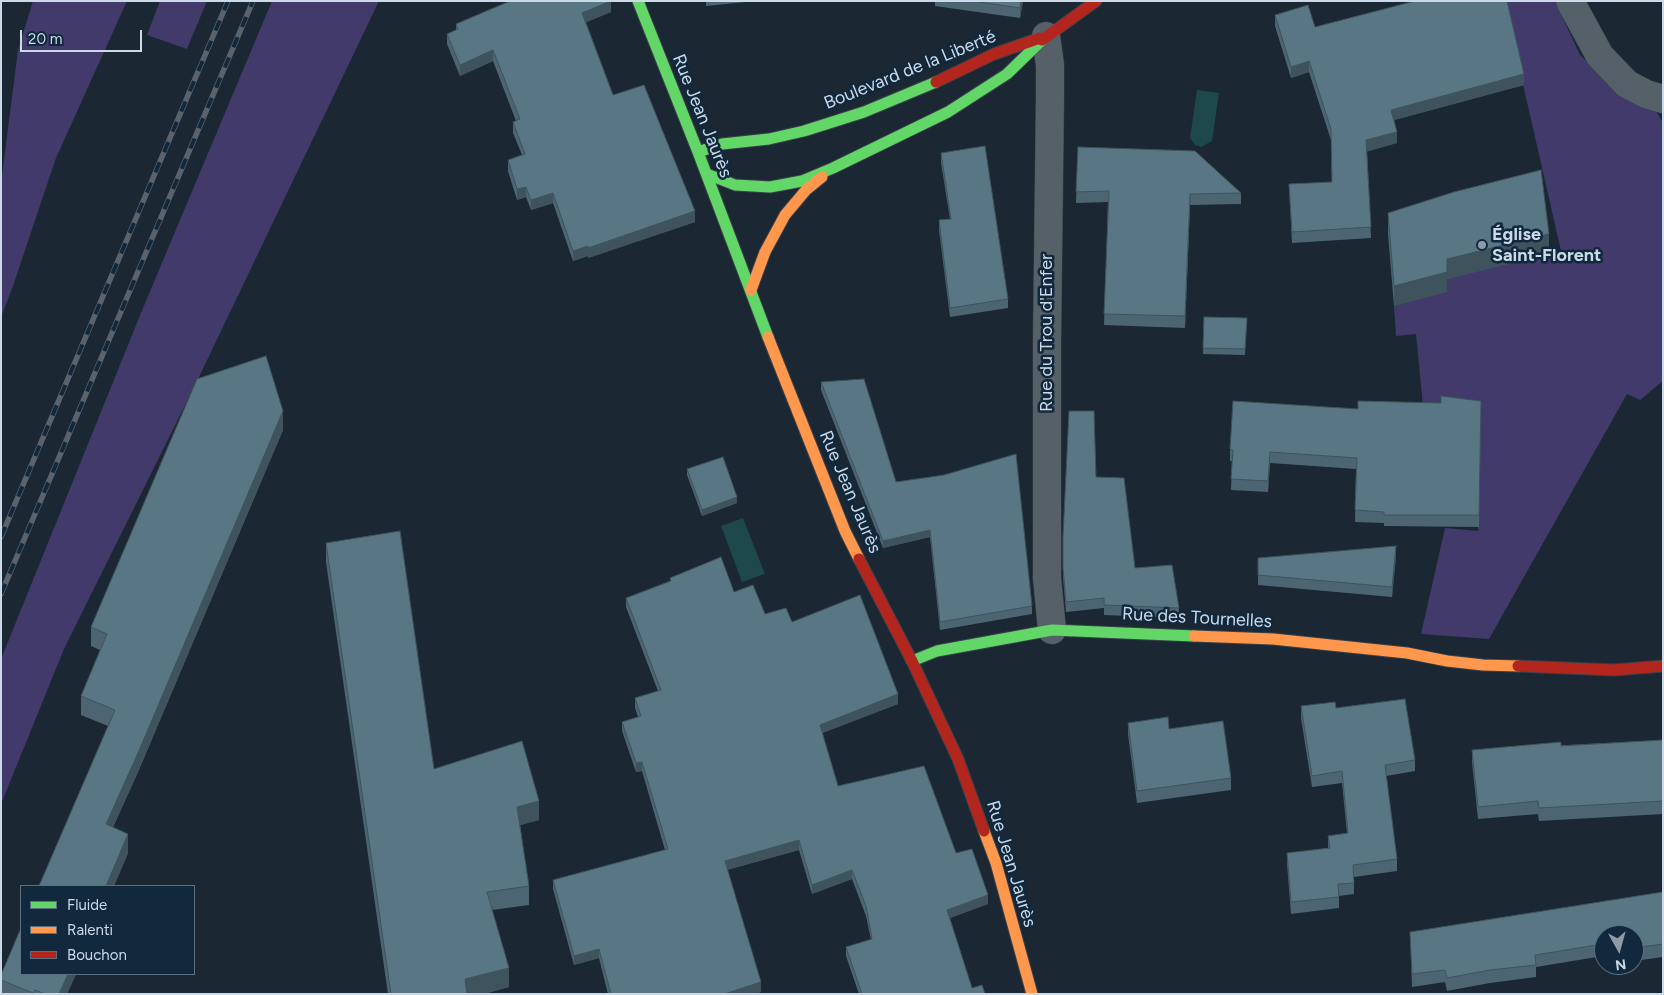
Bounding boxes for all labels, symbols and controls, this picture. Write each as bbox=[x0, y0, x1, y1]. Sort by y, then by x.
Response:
scale bar bbox=[22, 20, 145, 52]
street label: Boulevard de la Liberté bbox=[821, 26, 999, 114]
text: 20 m bbox=[28, 30, 62, 48]
street label: Rue Jean Jaurès bbox=[667, 51, 737, 181]
place label: Église Saint-Florent bbox=[1492, 224, 1601, 266]
marker: Église Saint-Florent bbox=[1476, 239, 1488, 251]
street label: Rue du Trou d'Enfer bbox=[1036, 254, 1058, 412]
street label: Rue Jean Jaurès bbox=[814, 427, 886, 557]
street label: Rue des Tournelles bbox=[1121, 603, 1273, 633]
street label: Rue Jean Jaurès bbox=[981, 798, 1041, 930]
legend bbox=[20, 885, 195, 975]
text: Fluide bbox=[67, 896, 107, 914]
text: Ralenti bbox=[67, 921, 113, 939]
north arrow bbox=[1594, 925, 1644, 975]
text: Bouchon bbox=[67, 946, 127, 964]
text: N bbox=[1614, 955, 1627, 973]

